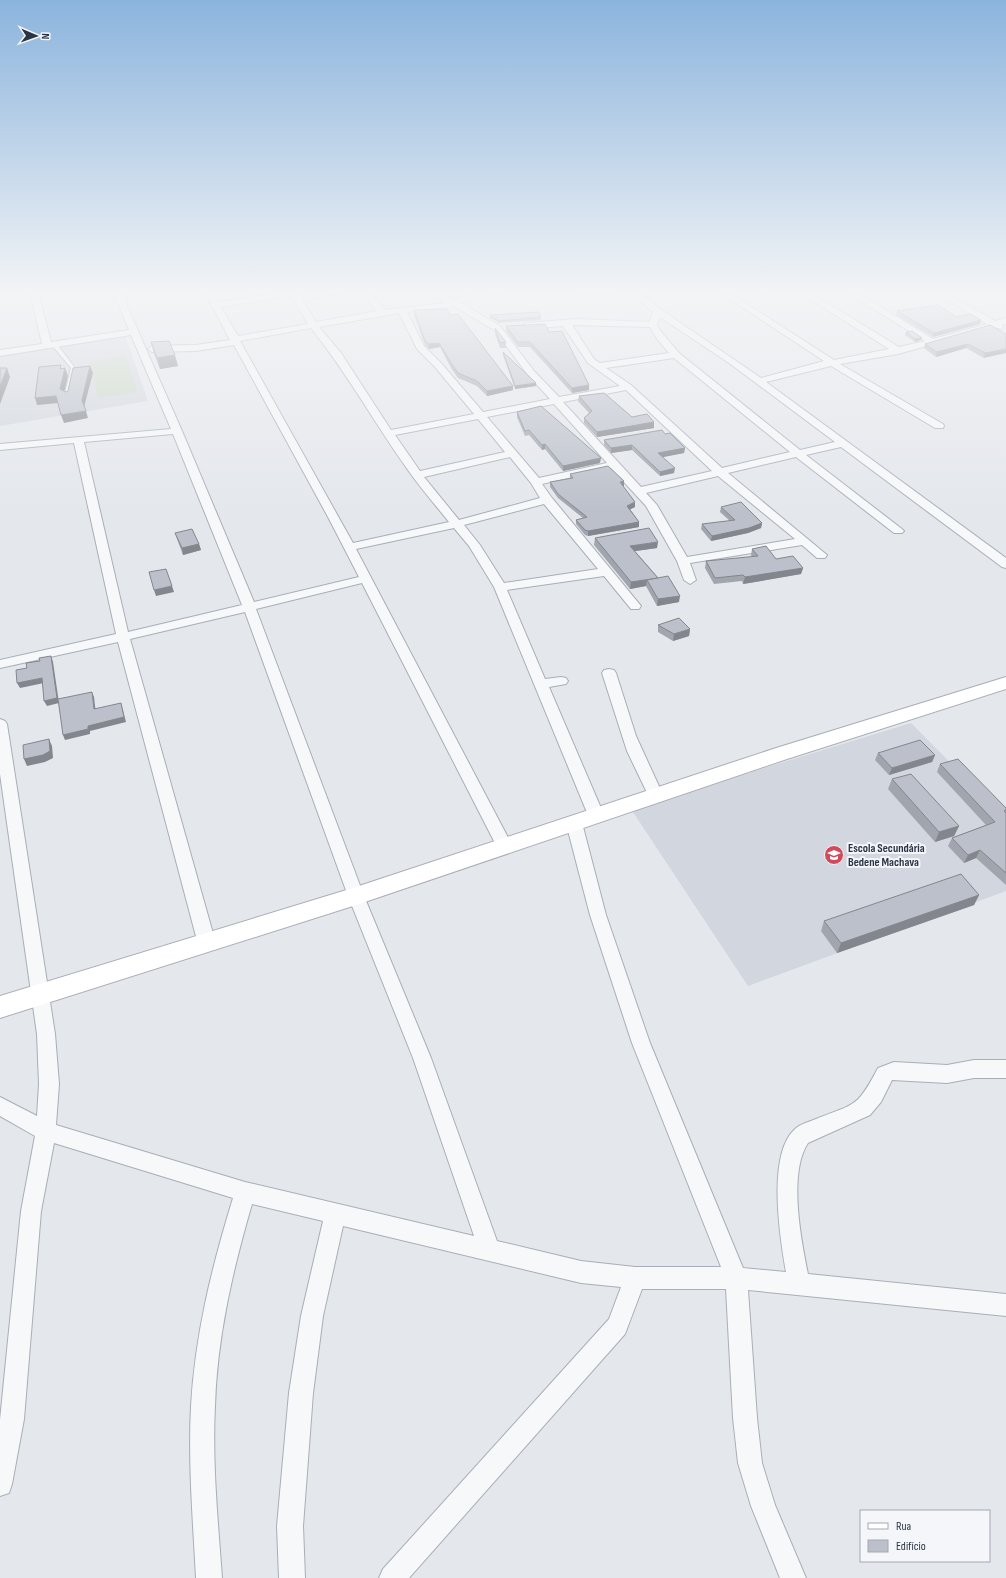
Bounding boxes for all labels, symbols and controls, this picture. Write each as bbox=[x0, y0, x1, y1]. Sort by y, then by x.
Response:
north arrow bbox=[16, 16, 56, 56]
text: N bbox=[39, 33, 52, 40]
place label: Escola Secundária Bedene Machava bbox=[848, 841, 925, 870]
school or university icon: Escola Secundária Bedene Machava bbox=[823, 844, 845, 866]
legend bbox=[860, 1510, 990, 1562]
text: Rua bbox=[896, 1519, 912, 1534]
text: Edifício bbox=[896, 1539, 926, 1554]

